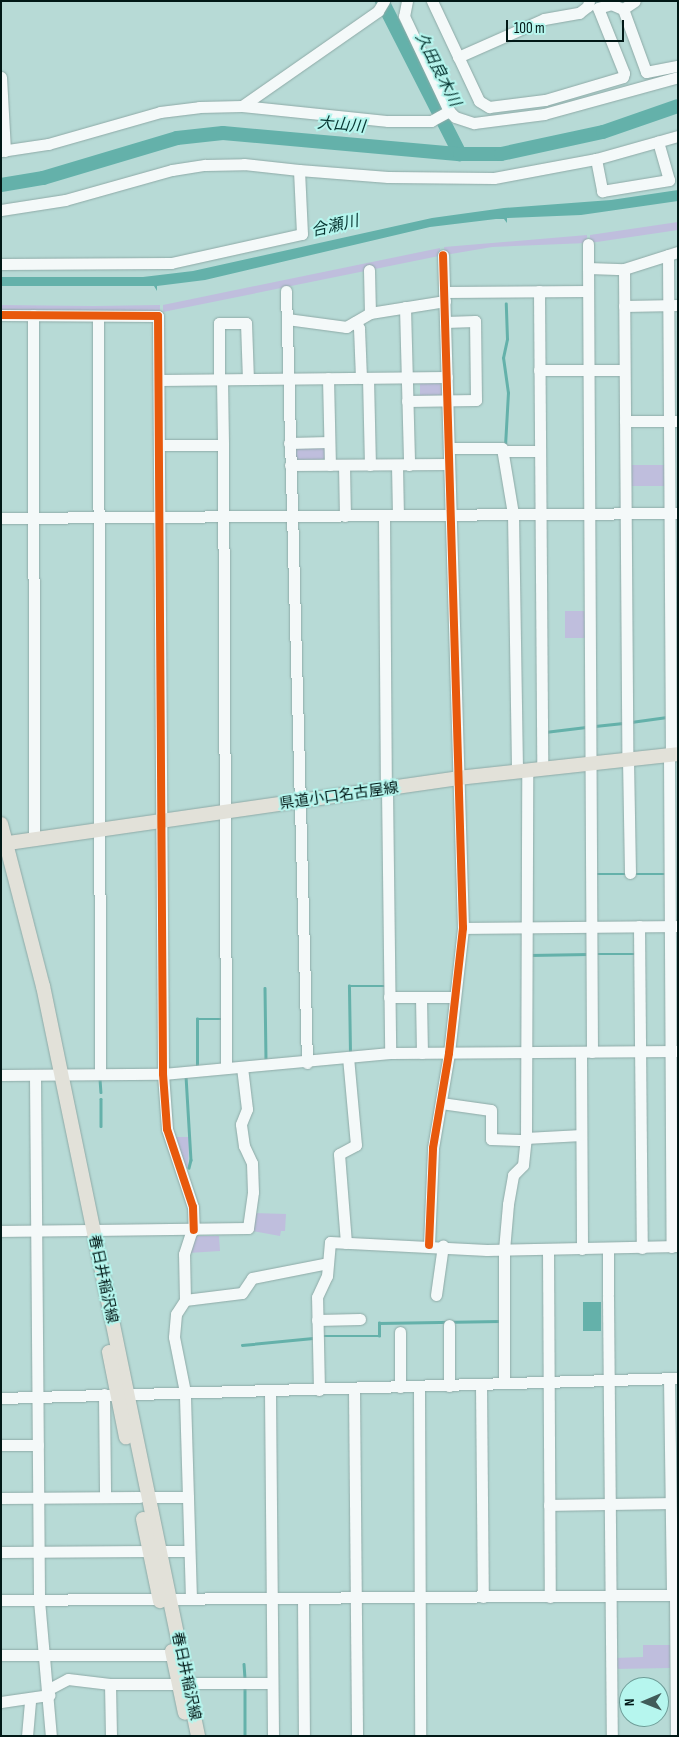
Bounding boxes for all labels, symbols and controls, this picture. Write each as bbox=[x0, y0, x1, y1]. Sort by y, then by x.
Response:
scale bar bbox=[509, 10, 626, 42]
text: 100 m bbox=[514, 19, 545, 38]
water label: 久田良木川 bbox=[410, 30, 464, 110]
water label: 大山川 bbox=[316, 114, 366, 138]
water label: 合瀬川 bbox=[309, 212, 361, 242]
street label: 県道小口名古屋線 bbox=[278, 779, 400, 813]
street label: 春日井稲沢線 bbox=[85, 1233, 121, 1325]
street label: 春日井稲沢線 bbox=[168, 1630, 204, 1722]
north arrow bbox=[619, 1677, 669, 1727]
text: N bbox=[621, 1698, 638, 1706]

